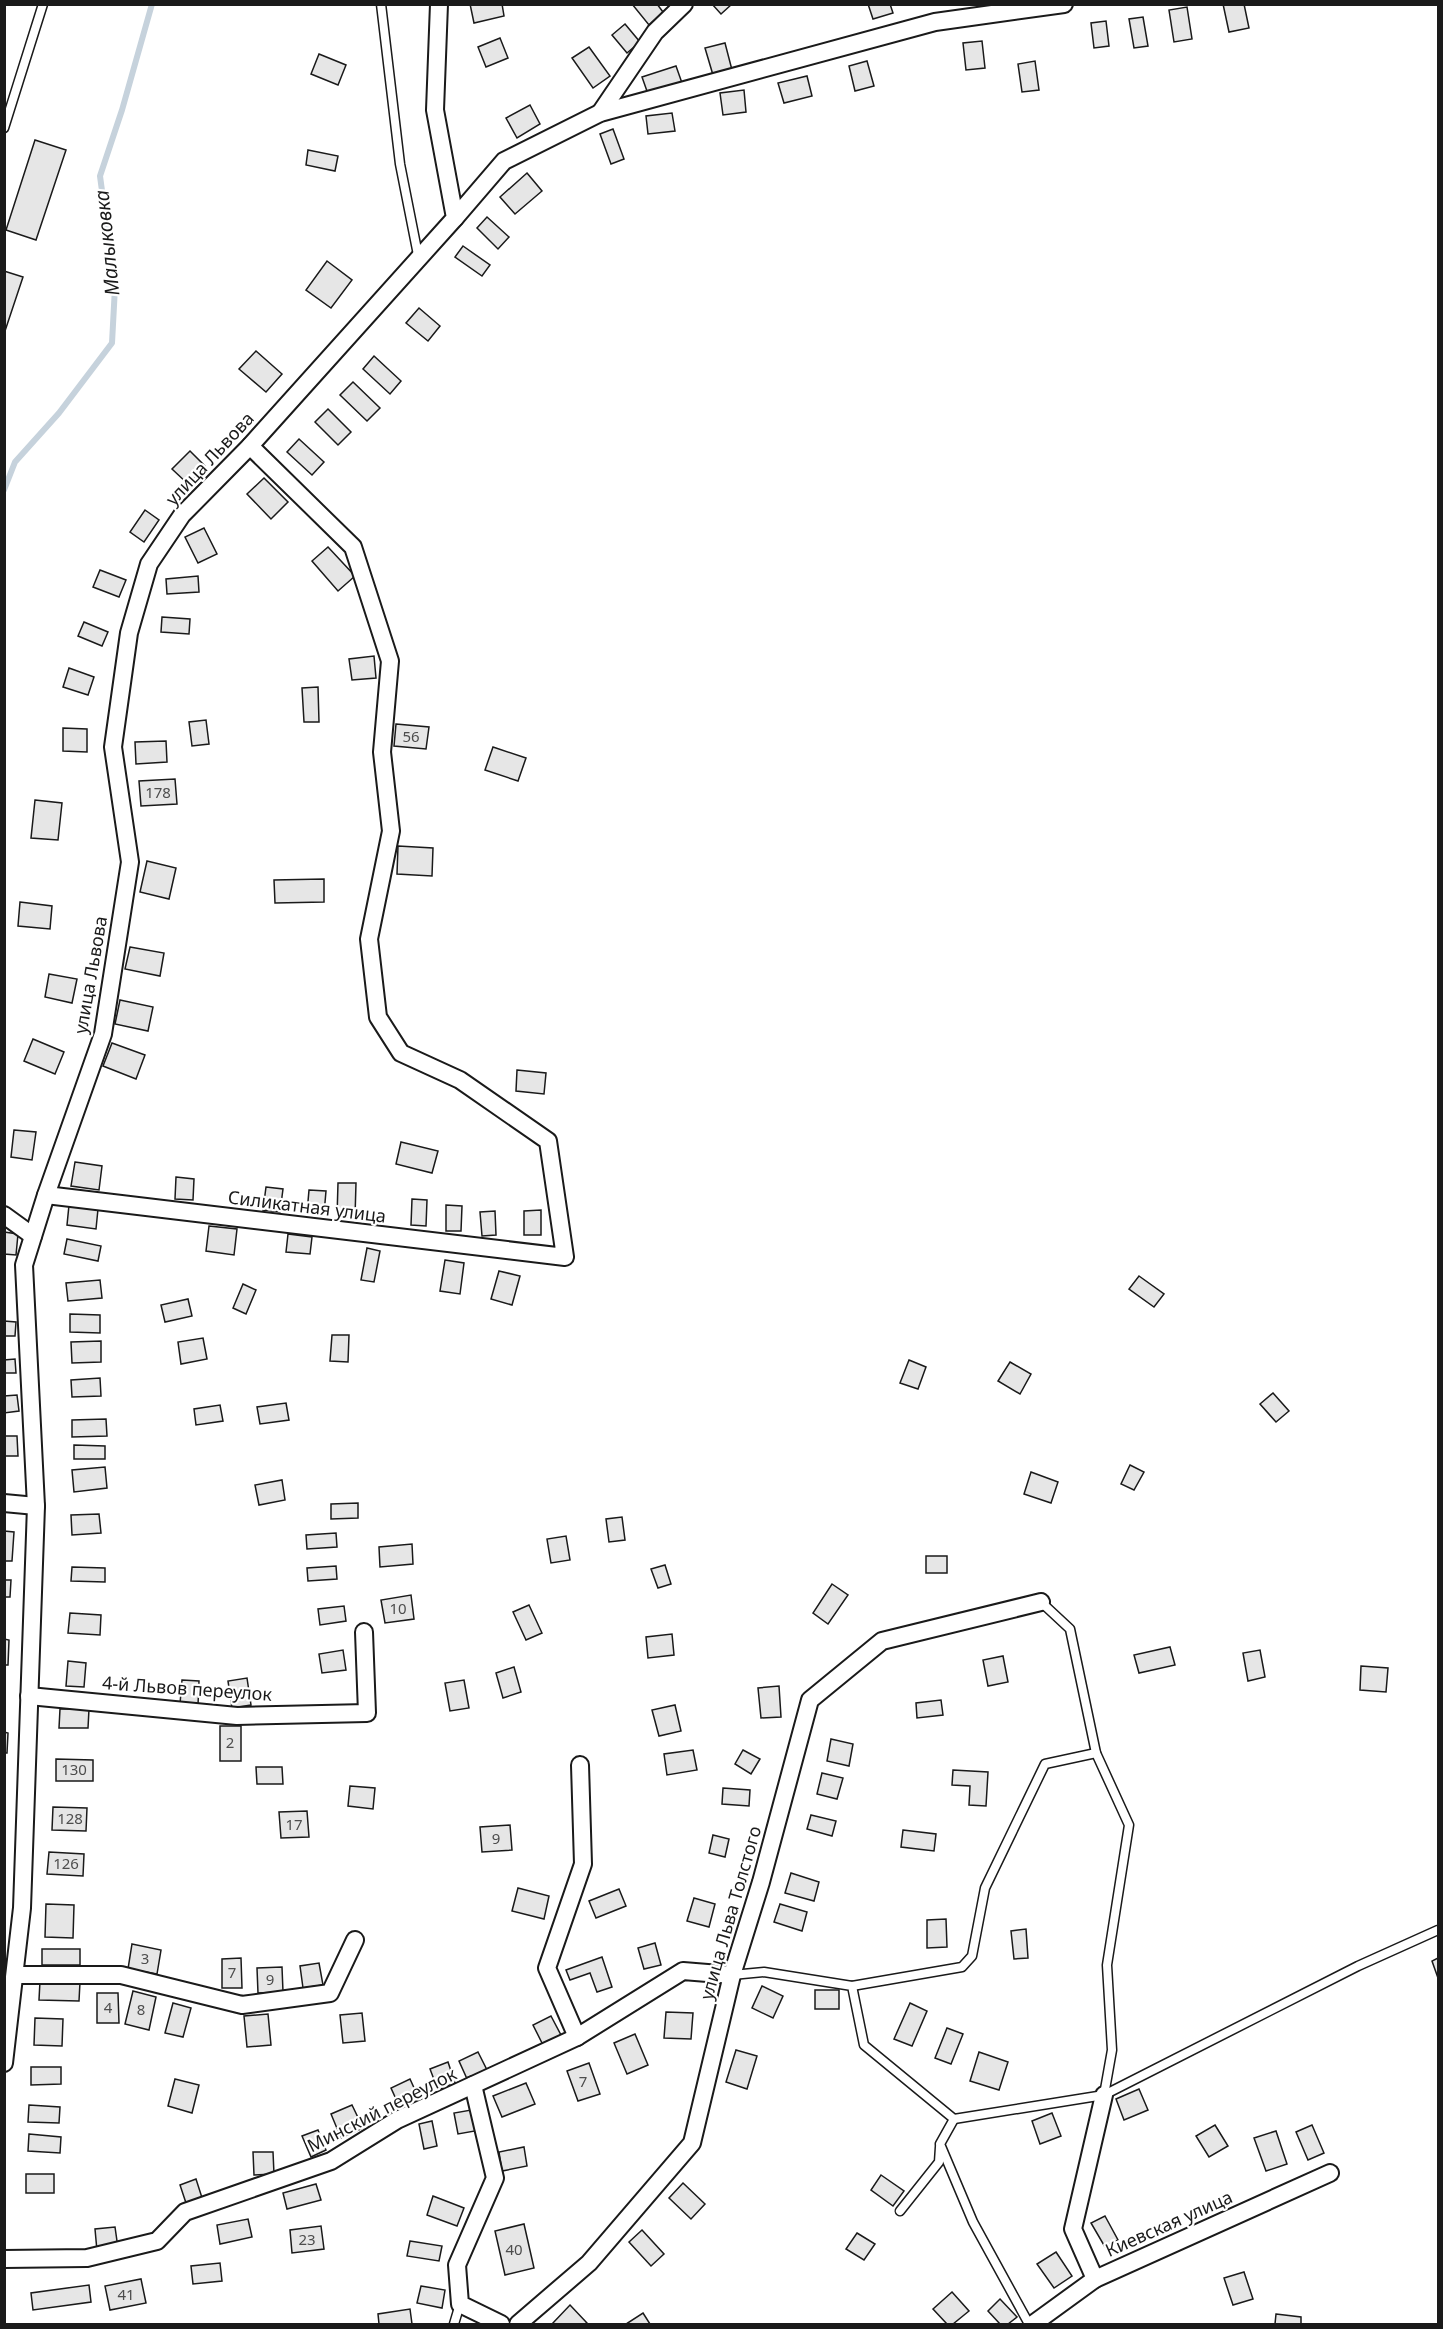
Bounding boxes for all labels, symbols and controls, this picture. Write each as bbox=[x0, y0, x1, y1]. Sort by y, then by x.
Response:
water label: Малыковка bbox=[88, 189, 125, 297]
street label: улица Львова bbox=[160, 407, 259, 510]
house number: 56 bbox=[402, 726, 420, 746]
house number: 178 bbox=[145, 782, 171, 802]
street label: улица Львова bbox=[68, 914, 112, 1036]
street label: Силикатная улица bbox=[227, 1184, 387, 1228]
house number: 10 bbox=[389, 1598, 407, 1618]
street label: 4-й Львов переулок bbox=[101, 1670, 273, 1706]
house number: 2 bbox=[226, 1732, 234, 1752]
house number: 130 bbox=[61, 1759, 87, 1779]
house number: 128 bbox=[57, 1808, 83, 1828]
house number: 17 bbox=[285, 1814, 303, 1834]
street label: улица Льва Толстого bbox=[694, 1823, 766, 2002]
house number: 9 bbox=[492, 1828, 500, 1848]
house number: 126 bbox=[53, 1853, 79, 1873]
house number: 3 bbox=[141, 1948, 149, 1968]
house number: 7 bbox=[228, 1962, 236, 1982]
house number: 9 bbox=[266, 1969, 274, 1989]
house number: 4 bbox=[104, 1997, 113, 2017]
house number: 8 bbox=[137, 1999, 145, 2019]
street label: Минский переулок bbox=[303, 2061, 461, 2157]
house number: 7 bbox=[579, 2071, 587, 2091]
street label: Киевская улица bbox=[1101, 2184, 1236, 2262]
house number: 23 bbox=[298, 2229, 316, 2249]
house number: 40 bbox=[505, 2239, 523, 2259]
house number: 41 bbox=[117, 2284, 135, 2304]

